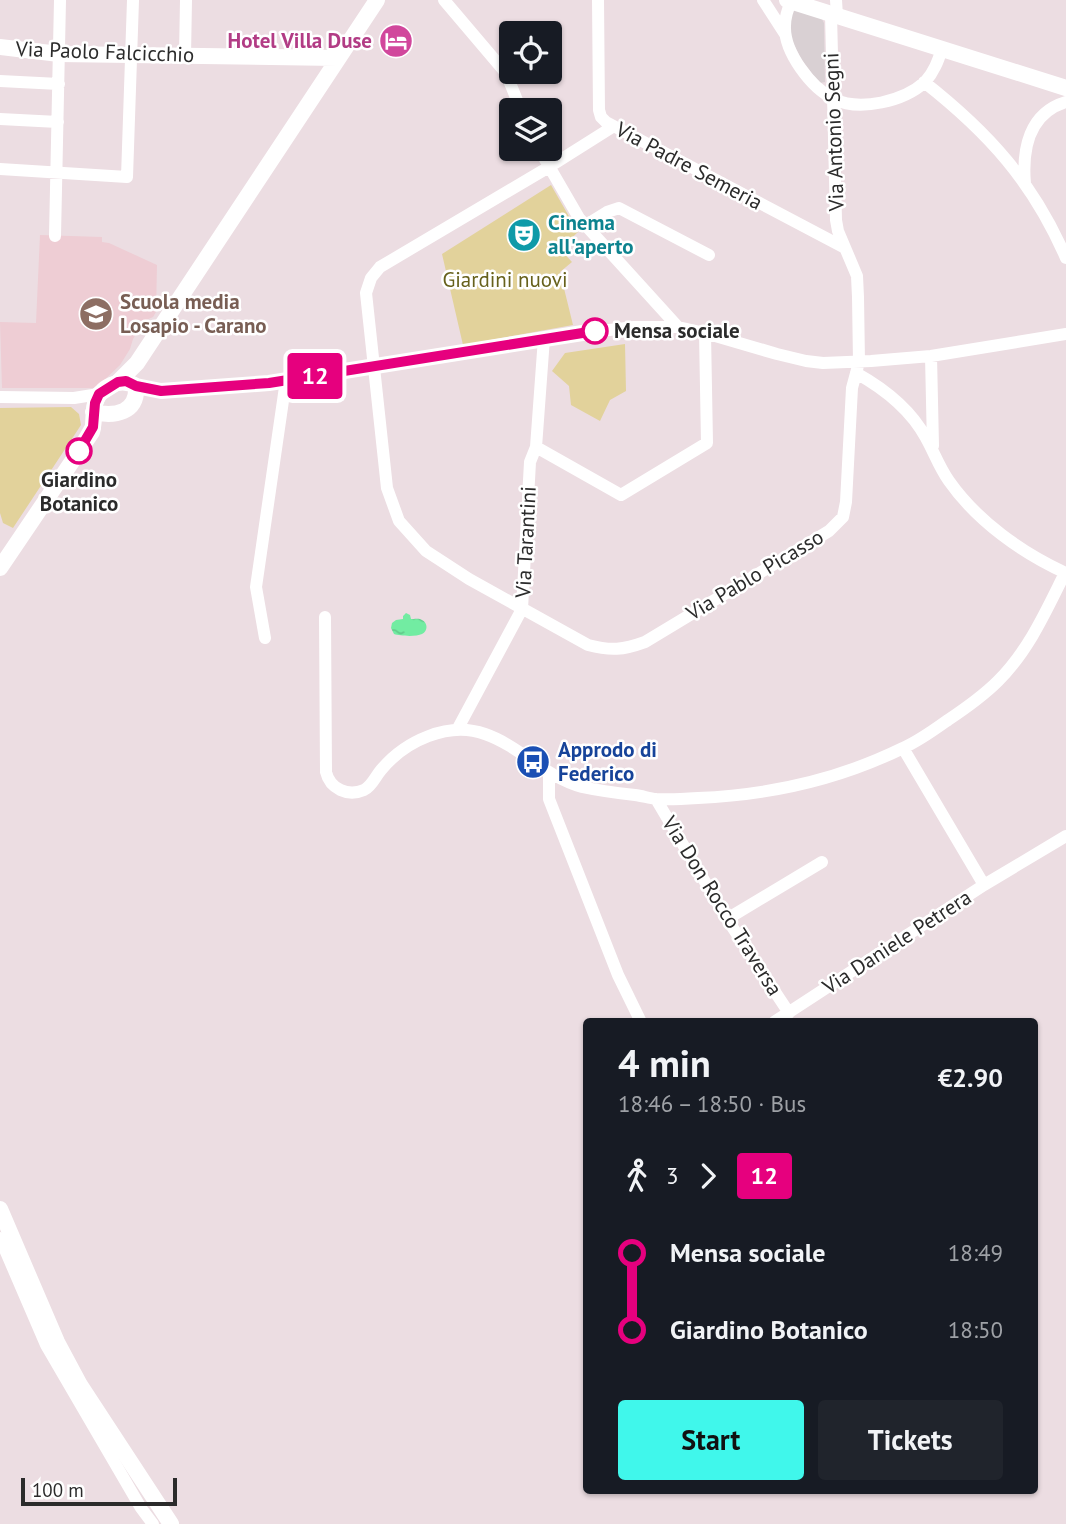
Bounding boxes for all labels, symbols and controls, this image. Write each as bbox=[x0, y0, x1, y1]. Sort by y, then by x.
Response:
map controls bbox=[499, 21, 562, 161]
button: locate bbox=[499, 21, 562, 84]
hotel icon: Hotel Villa Duse bbox=[377, 22, 415, 60]
place label: Hotel Villa Duse bbox=[228, 27, 372, 54]
street label: Via Paolo Falcicchio bbox=[14, 35, 195, 68]
street label: Via Antonio Segni bbox=[817, 52, 850, 213]
button: layers bbox=[499, 98, 562, 161]
street label: Via Padre Semeria bbox=[610, 115, 767, 216]
place label: Cinema all'aperto bbox=[548, 209, 634, 260]
theatre icon: Cinema all'aperto bbox=[505, 216, 543, 254]
park label: Giardini nuovi bbox=[442, 266, 568, 293]
place label: Scuola media Losapio - Carano bbox=[120, 288, 267, 339]
school or university icon: Scuola media Losapio - Carano bbox=[77, 295, 115, 333]
place label: Mensa sociale bbox=[614, 317, 740, 344]
marker: Mensa sociale bbox=[582, 318, 608, 344]
line badge: 12 bbox=[284, 353, 346, 399]
text: 12 bbox=[301, 360, 329, 391]
marker: Giardino Botanico bbox=[66, 438, 92, 464]
place label: Giardino Botanico bbox=[40, 466, 118, 517]
street label: Via Tarantini bbox=[509, 485, 542, 599]
street label: Via Pablo Picasso bbox=[680, 523, 828, 627]
place label: Approdo di Federico bbox=[558, 736, 657, 787]
bus stop icon: Approdo di Federico bbox=[514, 743, 552, 781]
street label: Via Don Rocco Traversa bbox=[656, 810, 789, 1000]
street label: Via Daniele Petrera bbox=[816, 883, 976, 1000]
text: 4 min bbox=[618, 1038, 711, 1087]
text: €2.90 bbox=[938, 1061, 1003, 1094]
text: 18:46 – 18:50 · Bus bbox=[618, 1089, 806, 1118]
icon: walk bbox=[618, 1157, 656, 1195]
icon: forward bbox=[689, 1157, 727, 1195]
text: 12 bbox=[751, 1160, 778, 1191]
text: 3 bbox=[666, 1161, 679, 1190]
text: Mensa sociale bbox=[670, 1236, 826, 1269]
text: 18:49 bbox=[948, 1238, 1003, 1267]
text: Giardino Botanico bbox=[670, 1313, 868, 1346]
text: 18:50 bbox=[948, 1315, 1003, 1344]
button: Start bbox=[618, 1400, 804, 1480]
button: Tickets bbox=[818, 1400, 1003, 1480]
scale bar bbox=[21, 1475, 177, 1507]
text: 100 m bbox=[32, 1478, 84, 1502]

